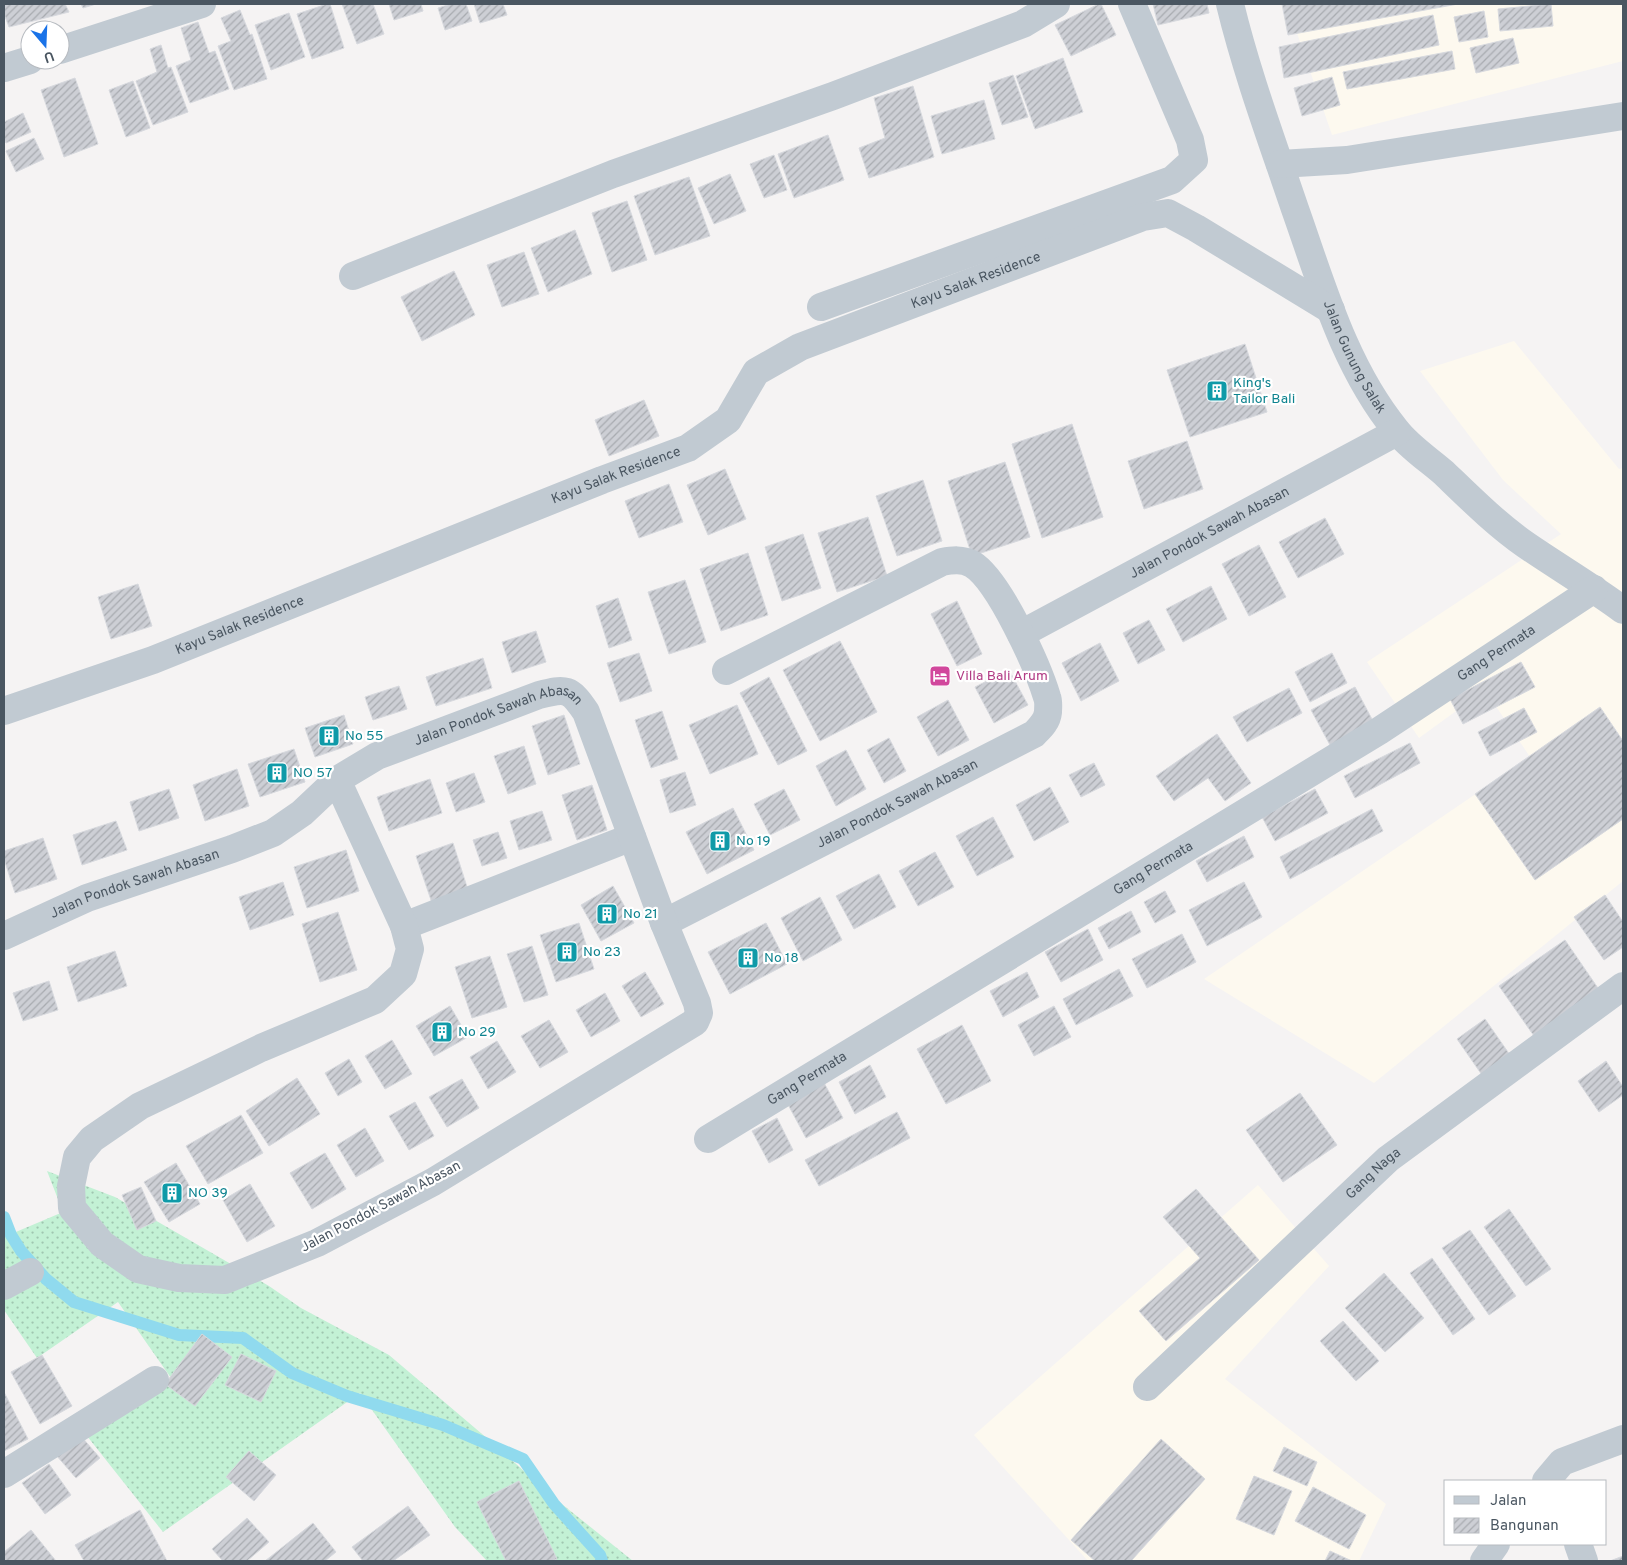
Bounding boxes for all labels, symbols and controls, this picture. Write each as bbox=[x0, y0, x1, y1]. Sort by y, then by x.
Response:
north arrow bbox=[20, 20, 70, 70]
text: U bbox=[41, 46, 56, 66]
street label: Kayu Salak Residence bbox=[909, 248, 1043, 313]
street label: Jalan Gunung Salak bbox=[1319, 298, 1390, 417]
place label: King's Tailor Bali bbox=[1233, 375, 1295, 408]
building icon: King's Tailor Bali bbox=[1205, 379, 1229, 403]
street label: Kayu Salak Residence bbox=[549, 443, 683, 508]
street label: Jalan Pondok Sawah Abasan bbox=[1127, 483, 1292, 583]
street label: Kayu Salak Residence bbox=[173, 592, 307, 659]
street label: Gang Permata bbox=[1454, 622, 1539, 685]
hotel icon: Villa Bali Arum bbox=[928, 664, 952, 688]
place label: Villa Bali Arum bbox=[956, 668, 1048, 685]
street label: Jalan Pondok Sawah Abasan bbox=[412, 682, 586, 750]
building icon: No 55 bbox=[317, 724, 341, 748]
place label: No 55 bbox=[345, 728, 383, 745]
street label: Jalan Pondok Sawah Abasan bbox=[814, 756, 981, 852]
building icon: NO 57 bbox=[265, 761, 289, 785]
place label: NO 57 bbox=[293, 765, 332, 782]
building icon: No 19 bbox=[708, 829, 732, 853]
place label: No 19 bbox=[736, 833, 771, 850]
street label: Gang Permata bbox=[1110, 838, 1196, 899]
street label: Jalan Pondok Sawah Abasan bbox=[47, 845, 222, 922]
building icon: No 21 bbox=[595, 902, 619, 926]
place label: No 21 bbox=[623, 906, 658, 923]
building icon: No 23 bbox=[555, 940, 579, 964]
place label: No 23 bbox=[583, 944, 621, 961]
building icon: No 18 bbox=[736, 946, 760, 970]
place label: No 18 bbox=[764, 950, 799, 967]
building icon: No 29 bbox=[430, 1020, 454, 1044]
place label: No 29 bbox=[458, 1024, 496, 1041]
street label: Gang Permata bbox=[764, 1048, 850, 1109]
street label: Gang Naga bbox=[1342, 1144, 1404, 1203]
street label: Jalan Pondok Sawah Abasan bbox=[298, 1158, 464, 1256]
building icon: NO 39 bbox=[160, 1181, 184, 1205]
place label: NO 39 bbox=[188, 1185, 228, 1202]
legend bbox=[1444, 1480, 1607, 1545]
text: Jalan bbox=[1490, 1492, 1527, 1511]
text: Bangunan bbox=[1490, 1517, 1559, 1536]

